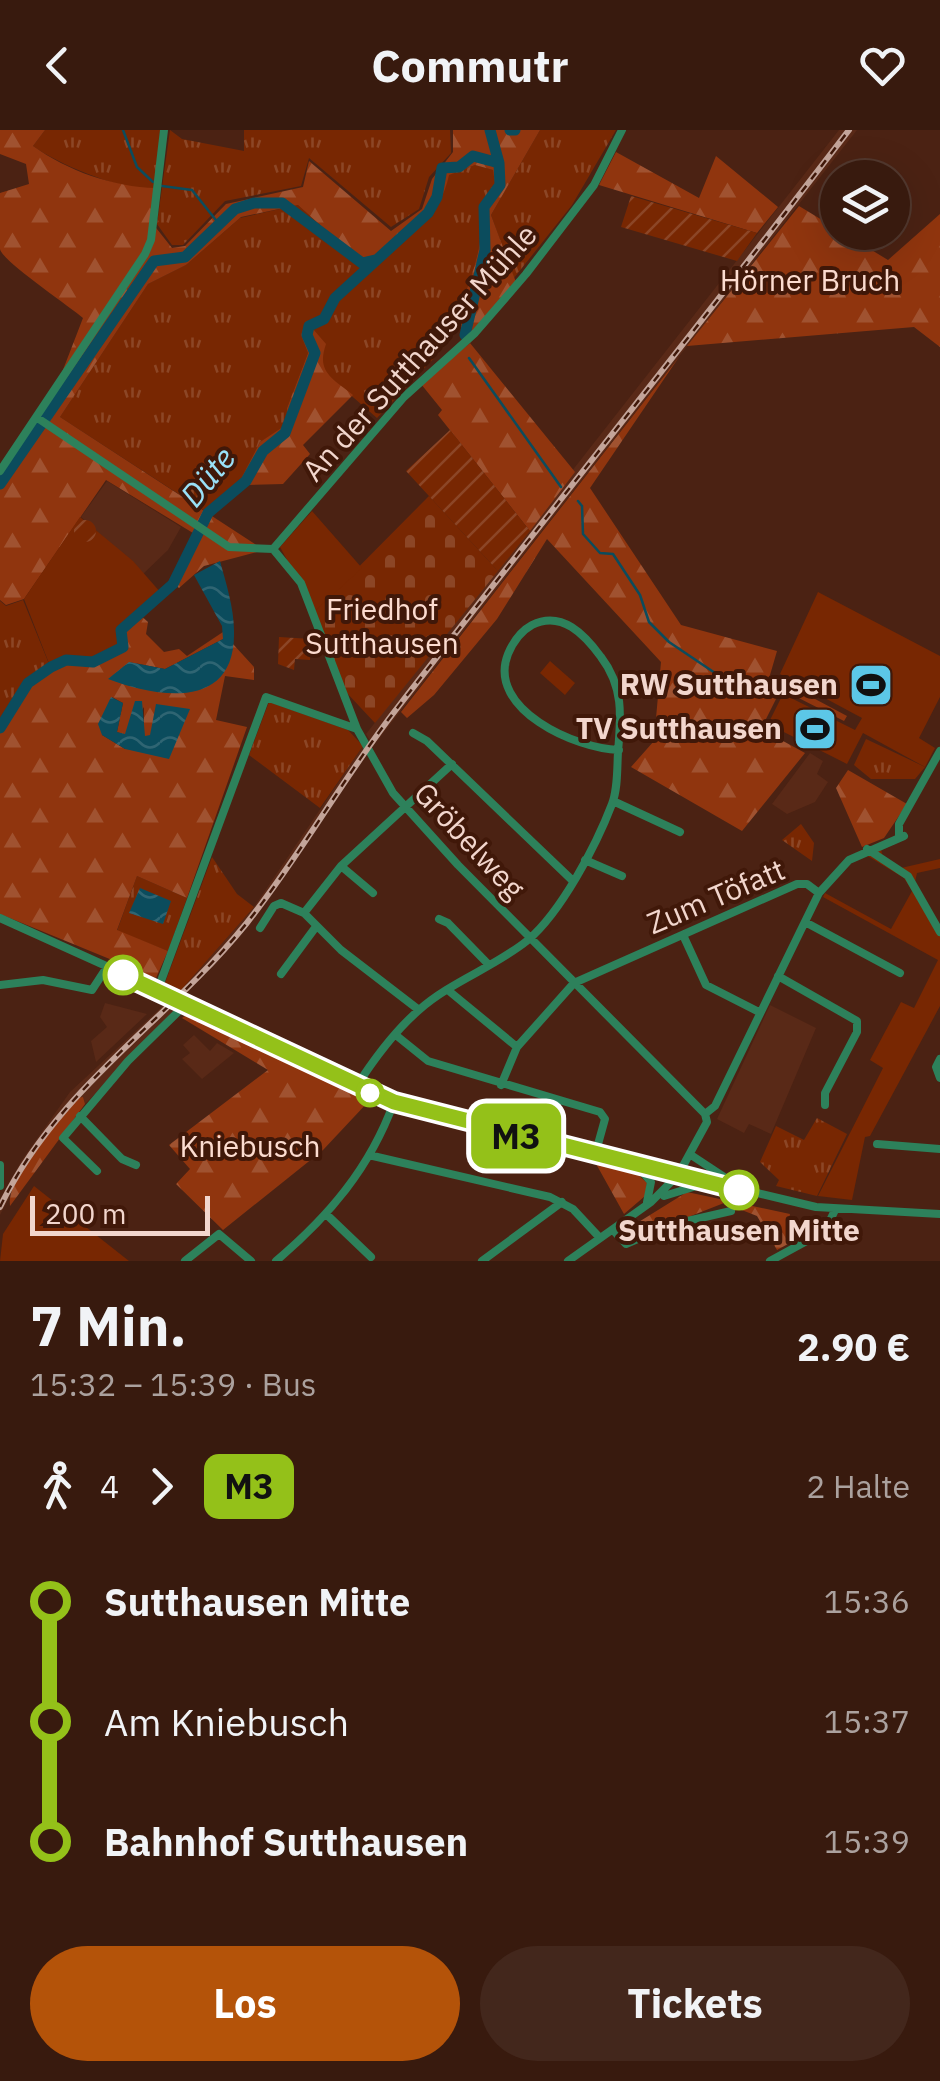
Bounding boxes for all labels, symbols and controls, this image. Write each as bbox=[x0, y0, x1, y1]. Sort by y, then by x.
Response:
text: Commutr bbox=[371, 36, 569, 94]
icon: back bbox=[30, 38, 85, 93]
icon: heart bbox=[855, 38, 910, 93]
map controls bbox=[820, 160, 910, 250]
button: layers bbox=[820, 160, 910, 250]
street label: An der Sutthauser Mühle bbox=[293, 215, 545, 489]
park label: Hörner Bruch bbox=[720, 260, 900, 299]
water label: Düte bbox=[170, 438, 244, 515]
park label: Friedhof Sutthausen bbox=[305, 589, 459, 662]
sports icon: RW Sutthausen bbox=[848, 662, 894, 708]
place label: RW Sutthausen bbox=[620, 664, 838, 703]
sports icon: TV Sutthausen bbox=[792, 706, 838, 752]
place label: TV Sutthausen bbox=[576, 708, 782, 747]
street label: Gröbelweg bbox=[406, 773, 534, 907]
street label: Zum Töfatt bbox=[641, 849, 790, 942]
unlabelled marker bbox=[104, 956, 142, 994]
unlabelled marker bbox=[357, 1080, 383, 1106]
line badge: M3 bbox=[471, 1104, 561, 1168]
text: M3 bbox=[491, 1113, 541, 1159]
park label: Kniebusch bbox=[180, 1126, 320, 1165]
marker: Sutthausen Mitte bbox=[720, 1171, 758, 1209]
scale bar bbox=[30, 1191, 210, 1236]
text: 200 m bbox=[45, 1195, 126, 1232]
place label: Sutthausen Mitte bbox=[618, 1210, 860, 1249]
text: 7 Min. bbox=[30, 1290, 187, 1361]
text: 2.90 € bbox=[797, 1322, 910, 1371]
text: 15:32 – 15:39 · Bus bbox=[30, 1363, 316, 1405]
icon: walk bbox=[30, 1459, 85, 1514]
icon: forward bbox=[134, 1459, 189, 1514]
text: M3 bbox=[224, 1463, 274, 1509]
text: 4 bbox=[100, 1465, 119, 1507]
text: 2 Halte bbox=[806, 1465, 910, 1507]
text: Sutthausen Mitte bbox=[104, 1577, 410, 1626]
text: 15:36 bbox=[824, 1580, 910, 1622]
text: Am Kniebusch bbox=[104, 1697, 349, 1746]
text: 15:37 bbox=[824, 1700, 910, 1742]
text: Bahnhof Sutthausen bbox=[104, 1817, 468, 1866]
text: 15:39 bbox=[824, 1820, 910, 1862]
button: Los bbox=[30, 1946, 460, 2061]
button: Tickets bbox=[480, 1946, 910, 2061]

